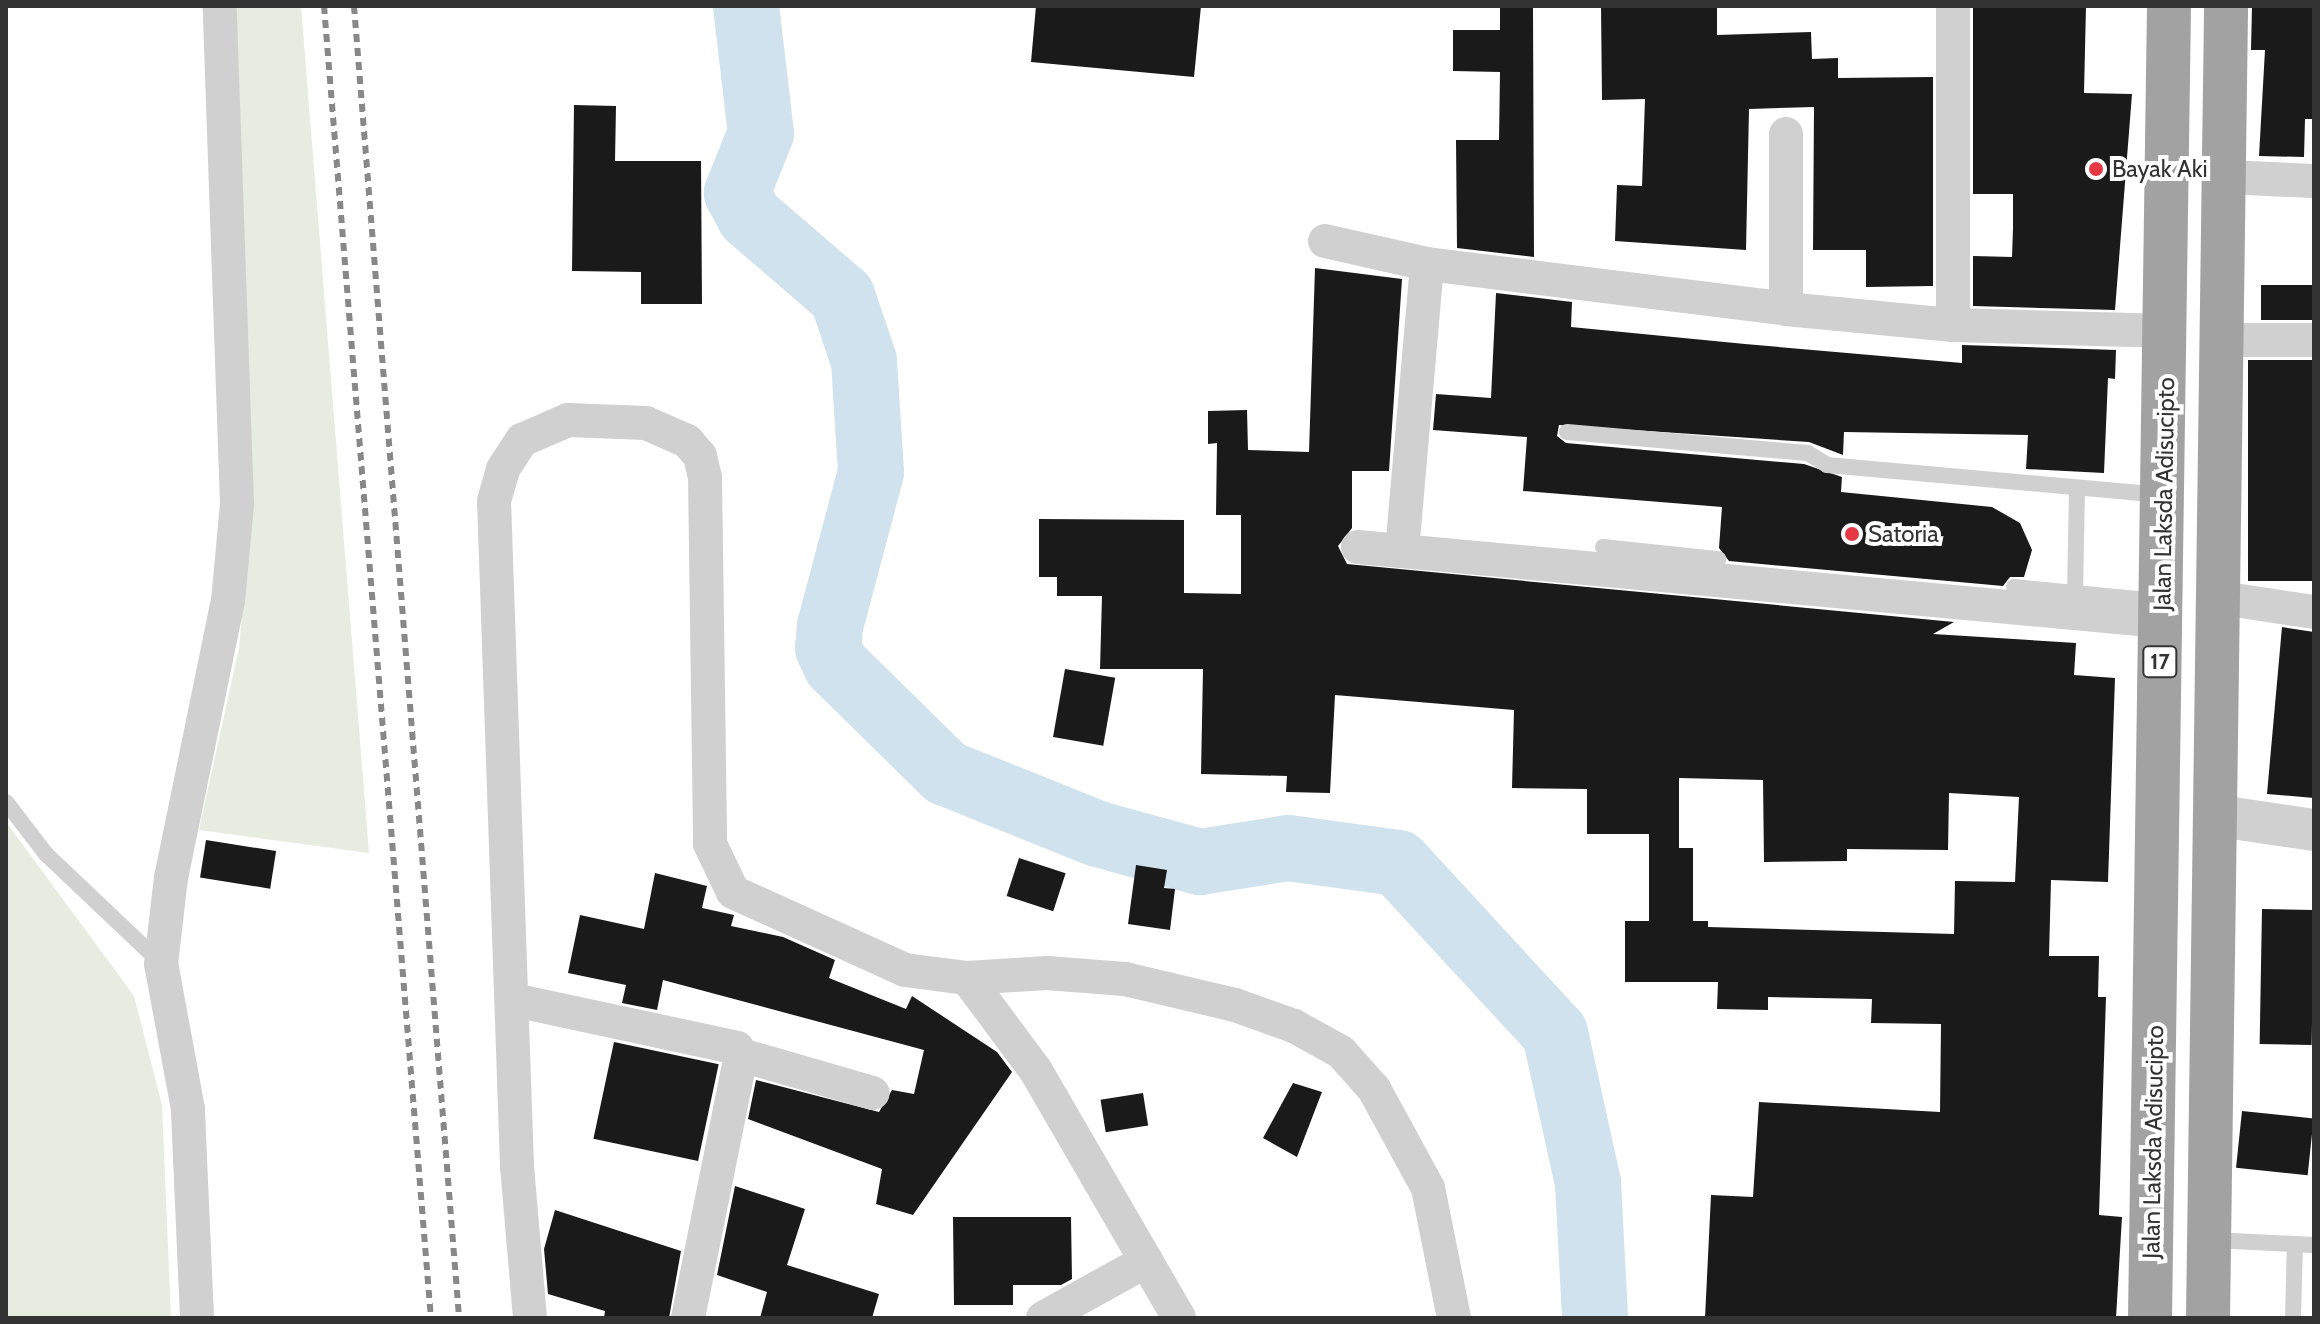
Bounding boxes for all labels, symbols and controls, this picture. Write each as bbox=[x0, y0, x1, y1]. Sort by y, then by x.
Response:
place label: Bayak Aki bbox=[2112, 155, 2208, 183]
marker: Bayak Aki bbox=[2087, 160, 2105, 178]
street label: Jalan Laksda Adisucipto bbox=[2148, 377, 2180, 611]
place label: Satoria bbox=[1868, 520, 1939, 548]
marker: Satoria bbox=[1843, 525, 1861, 543]
road number: 17 bbox=[2142, 644, 2178, 680]
street label: Jalan Laksda Adisucipto bbox=[2137, 1025, 2169, 1259]

